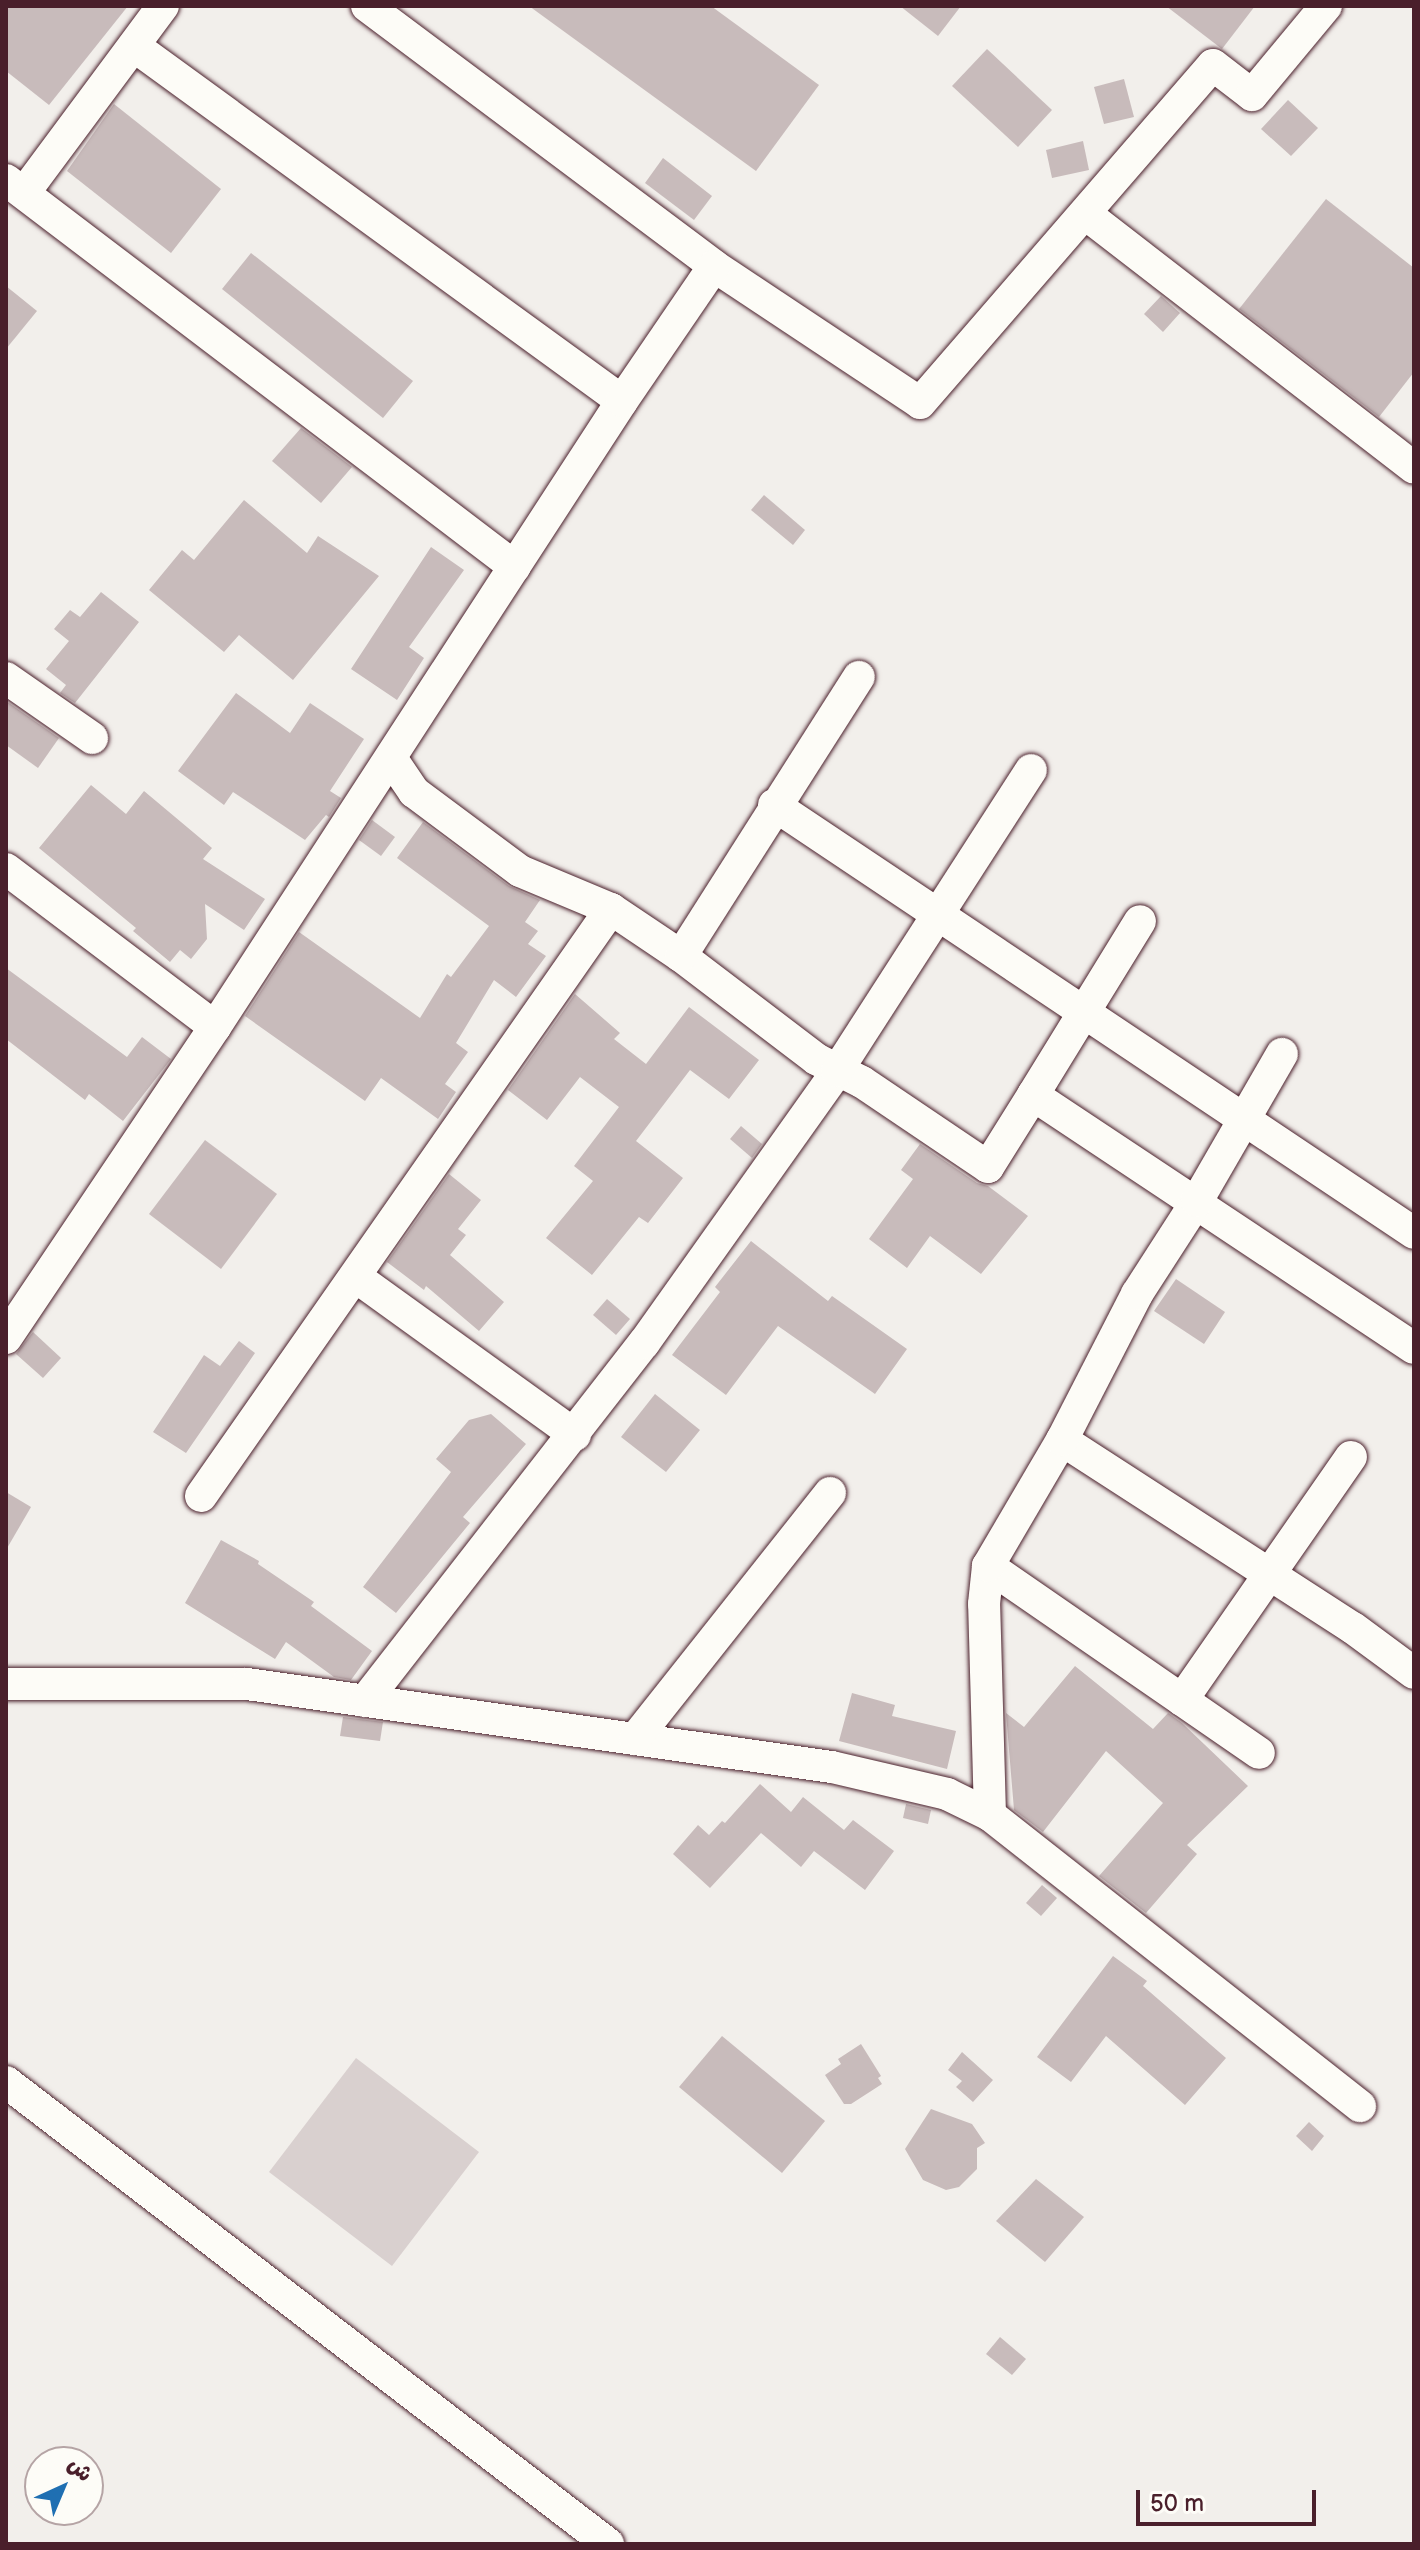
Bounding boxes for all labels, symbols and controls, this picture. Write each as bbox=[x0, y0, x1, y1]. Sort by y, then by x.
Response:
north arrow bbox=[24, 2446, 104, 2526]
text: ش bbox=[62, 2452, 98, 2488]
scale bar bbox=[1140, 2474, 1320, 2524]
text: 50 m bbox=[1150, 2489, 1204, 2518]

